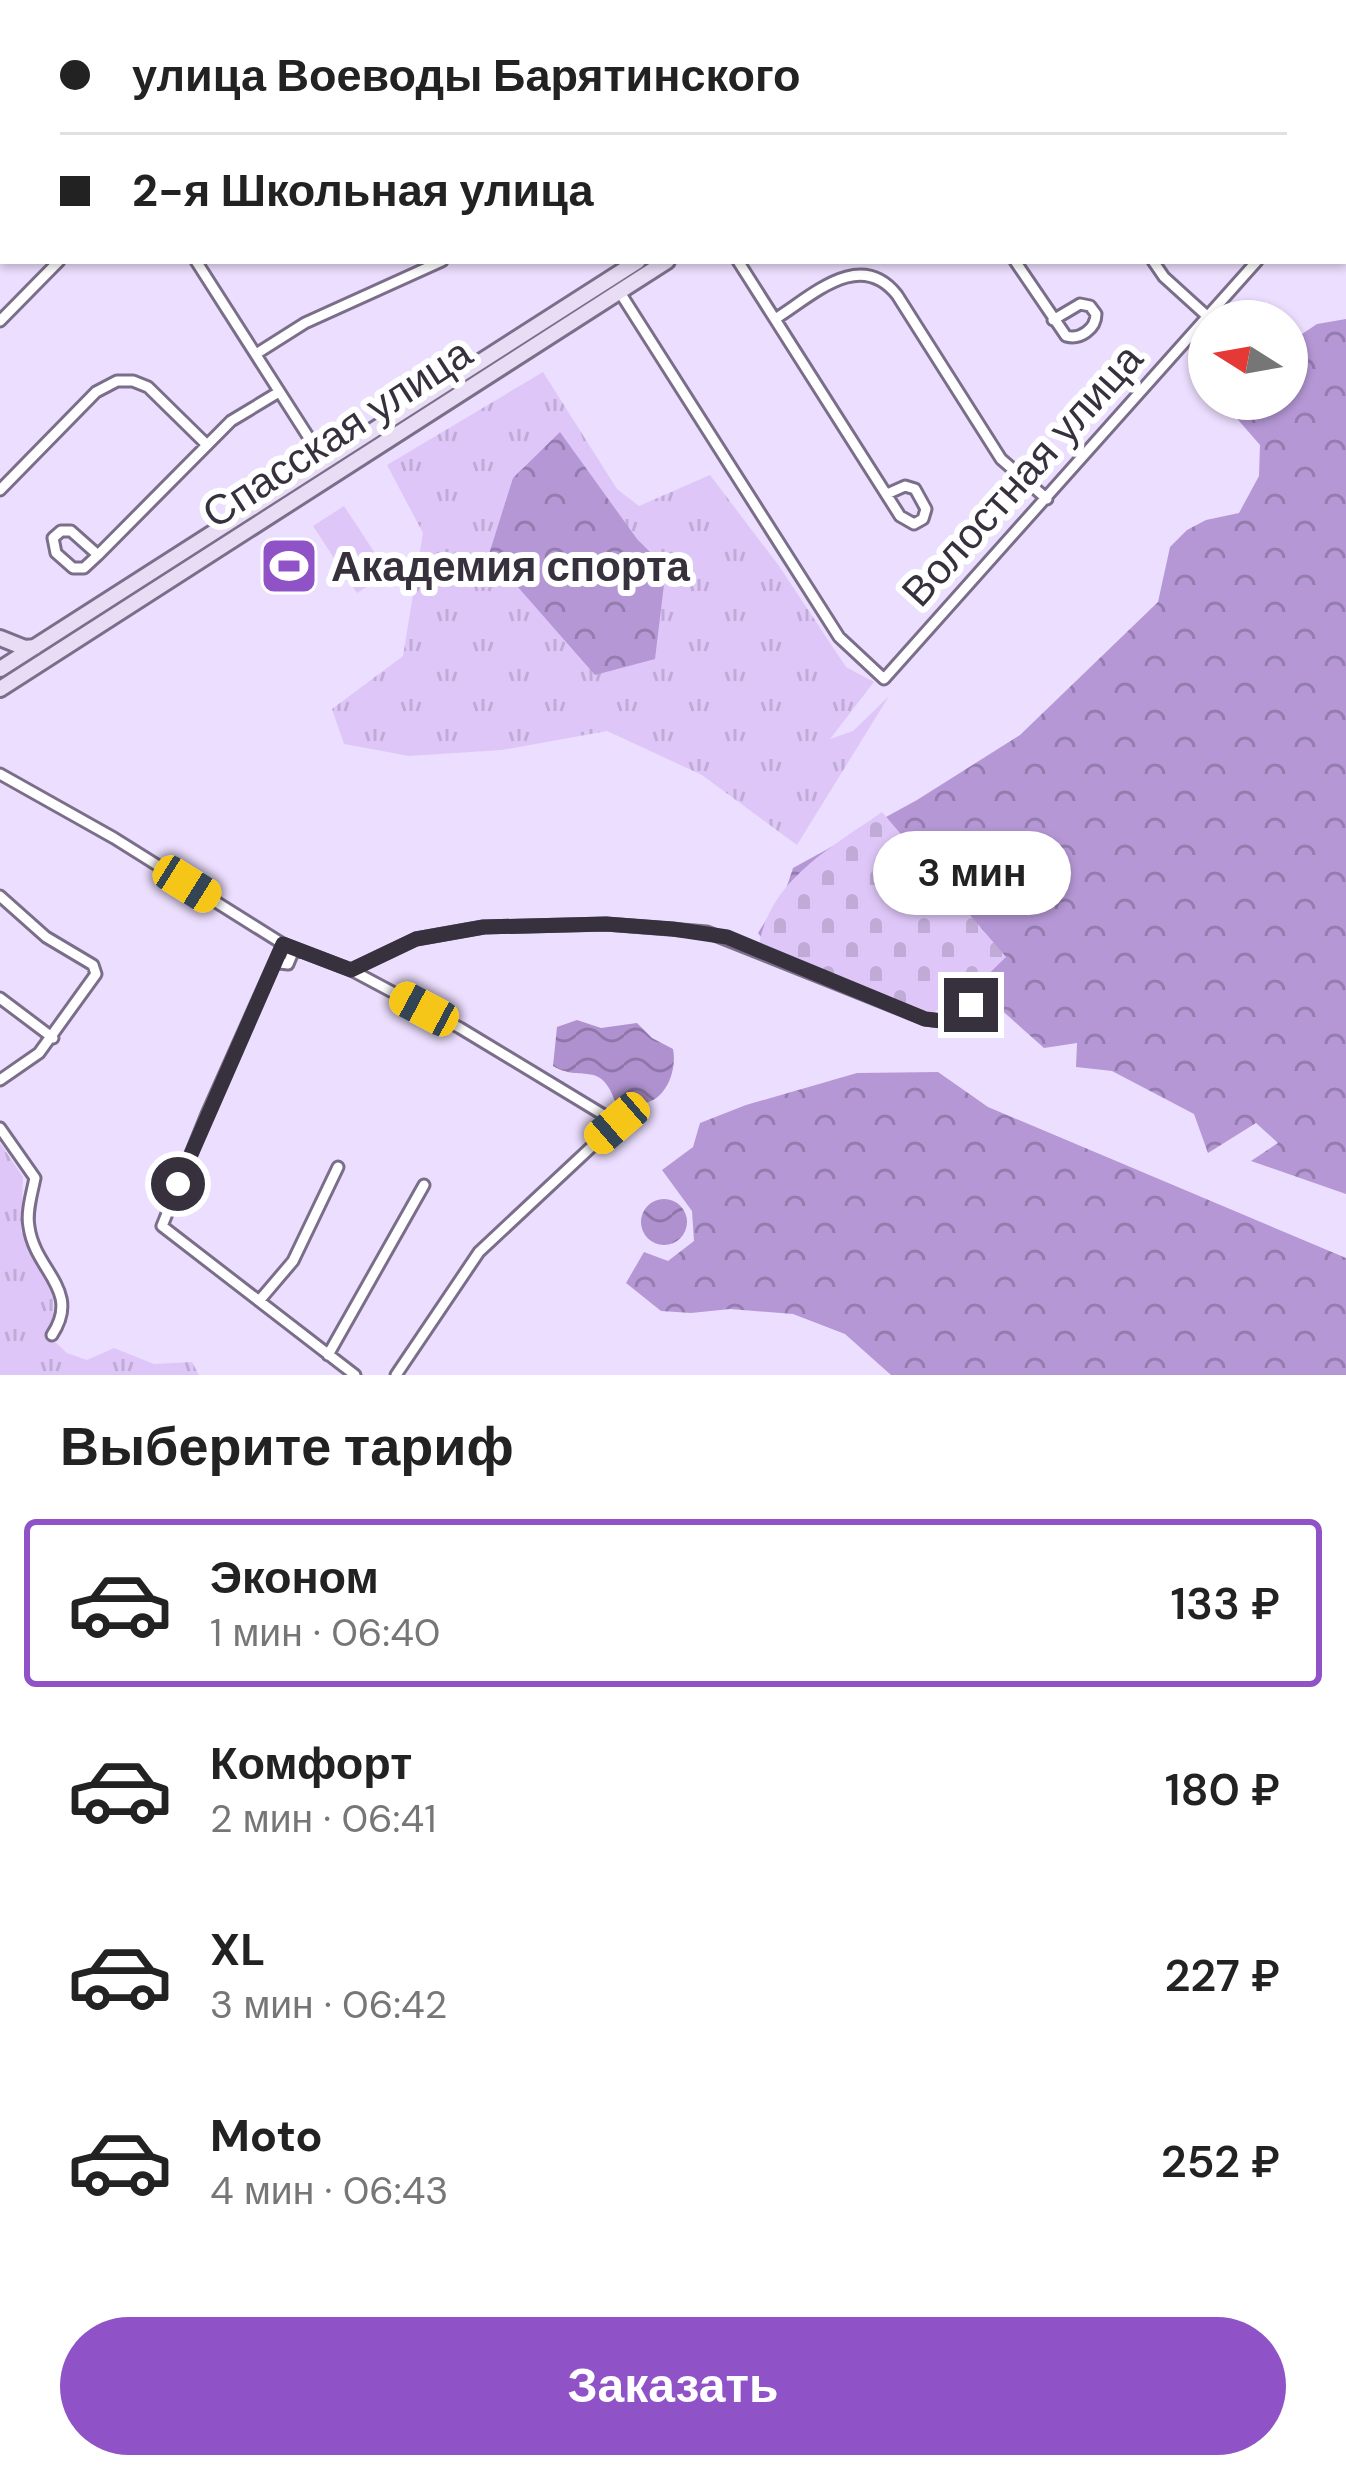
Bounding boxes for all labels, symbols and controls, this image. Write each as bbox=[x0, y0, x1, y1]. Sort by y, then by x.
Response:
text: улица Воеводы Барятинского bbox=[132, 46, 801, 105]
text: 2-я Школьная улица bbox=[132, 161, 593, 220]
north arrow bbox=[1188, 300, 1308, 420]
map controls bbox=[1188, 300, 1308, 420]
street label: Спасская улица bbox=[192, 325, 483, 541]
street label: Волостная улица bbox=[889, 332, 1155, 618]
sports icon: Академия спорта bbox=[258, 535, 320, 597]
place label: Академия спорта bbox=[331, 539, 690, 594]
callout: 3 мин bbox=[872, 831, 1070, 915]
text: 3 мин bbox=[917, 847, 1027, 898]
car bbox=[147, 850, 227, 918]
car bbox=[384, 976, 464, 1042]
route end bbox=[944, 978, 998, 1032]
car bbox=[578, 1086, 656, 1160]
route start bbox=[151, 1157, 205, 1211]
text: Выберите тариф bbox=[60, 1411, 514, 1482]
text: Эконом bbox=[210, 1548, 379, 1607]
icon: car bbox=[66, 1549, 174, 1657]
text: 133 ₽ bbox=[1170, 1574, 1280, 1633]
text: 1 мин · 06:40 bbox=[210, 1607, 441, 1658]
text: Комфорт bbox=[210, 1734, 412, 1793]
icon: car bbox=[66, 1735, 174, 1843]
text: 180 ₽ bbox=[1165, 1760, 1280, 1819]
text: 2 мин · 06:41 bbox=[210, 1793, 436, 1844]
text: XL bbox=[210, 1920, 265, 1979]
icon: car bbox=[66, 1921, 174, 2029]
text: 227 ₽ bbox=[1164, 1946, 1280, 2005]
text: 3 мин · 06:42 bbox=[210, 1979, 447, 2030]
text: Moto bbox=[210, 2106, 323, 2165]
icon: car bbox=[66, 2107, 174, 2215]
text: 252 ₽ bbox=[1161, 2132, 1280, 2191]
text: 4 мин · 06:43 bbox=[210, 2165, 448, 2216]
button: Заказать bbox=[60, 2317, 1286, 2455]

